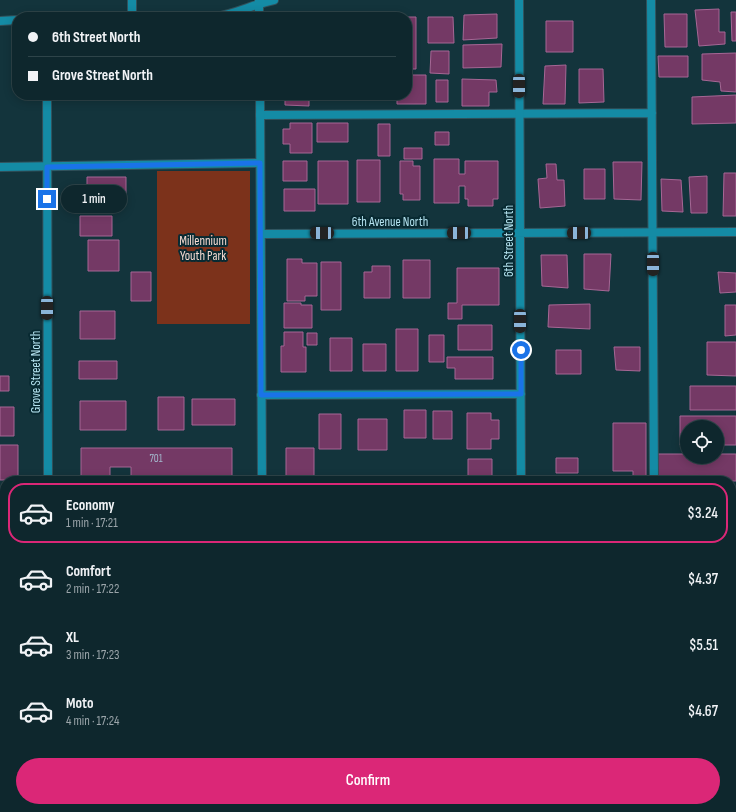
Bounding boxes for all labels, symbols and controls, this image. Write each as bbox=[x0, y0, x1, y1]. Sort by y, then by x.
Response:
text: 6th Street North bbox=[52, 28, 140, 47]
text: Grove Street North bbox=[52, 66, 153, 85]
car bbox=[513, 74, 525, 98]
callout: 1 min bbox=[61, 185, 127, 213]
route end bbox=[38, 190, 56, 208]
text: 1 min bbox=[82, 191, 106, 207]
street label: 6th Street North bbox=[501, 205, 517, 277]
street label: 6th Avenue North bbox=[352, 214, 428, 230]
car bbox=[310, 227, 334, 239]
car bbox=[447, 227, 471, 239]
car bbox=[567, 227, 591, 239]
park label: Millennium Youth Park bbox=[179, 233, 227, 264]
car bbox=[647, 252, 659, 276]
car bbox=[41, 296, 53, 320]
car bbox=[514, 309, 526, 333]
street label: Grove Street North bbox=[28, 331, 44, 413]
route start bbox=[512, 341, 530, 359]
map controls bbox=[680, 420, 724, 464]
button: locate bbox=[680, 420, 724, 464]
house number: 701 bbox=[149, 452, 163, 465]
icon: car bbox=[18, 495, 54, 531]
text: Economy bbox=[66, 496, 115, 515]
text: $3.24 bbox=[687, 504, 718, 523]
text: 1 min · 17:21 bbox=[66, 515, 118, 531]
icon: car bbox=[18, 561, 54, 597]
text: Comfort bbox=[66, 562, 111, 581]
text: $4.37 bbox=[688, 570, 718, 589]
text: 2 min · 17:22 bbox=[66, 581, 119, 597]
icon: car bbox=[18, 627, 54, 663]
text: XL bbox=[66, 628, 79, 647]
text: $5.51 bbox=[689, 636, 718, 655]
text: 3 min · 17:23 bbox=[66, 647, 119, 663]
icon: car bbox=[18, 693, 54, 729]
text: Moto bbox=[66, 694, 93, 713]
text: $4.67 bbox=[688, 702, 718, 721]
text: 4 min · 17:24 bbox=[66, 713, 119, 729]
button: Confirm bbox=[16, 758, 720, 804]

